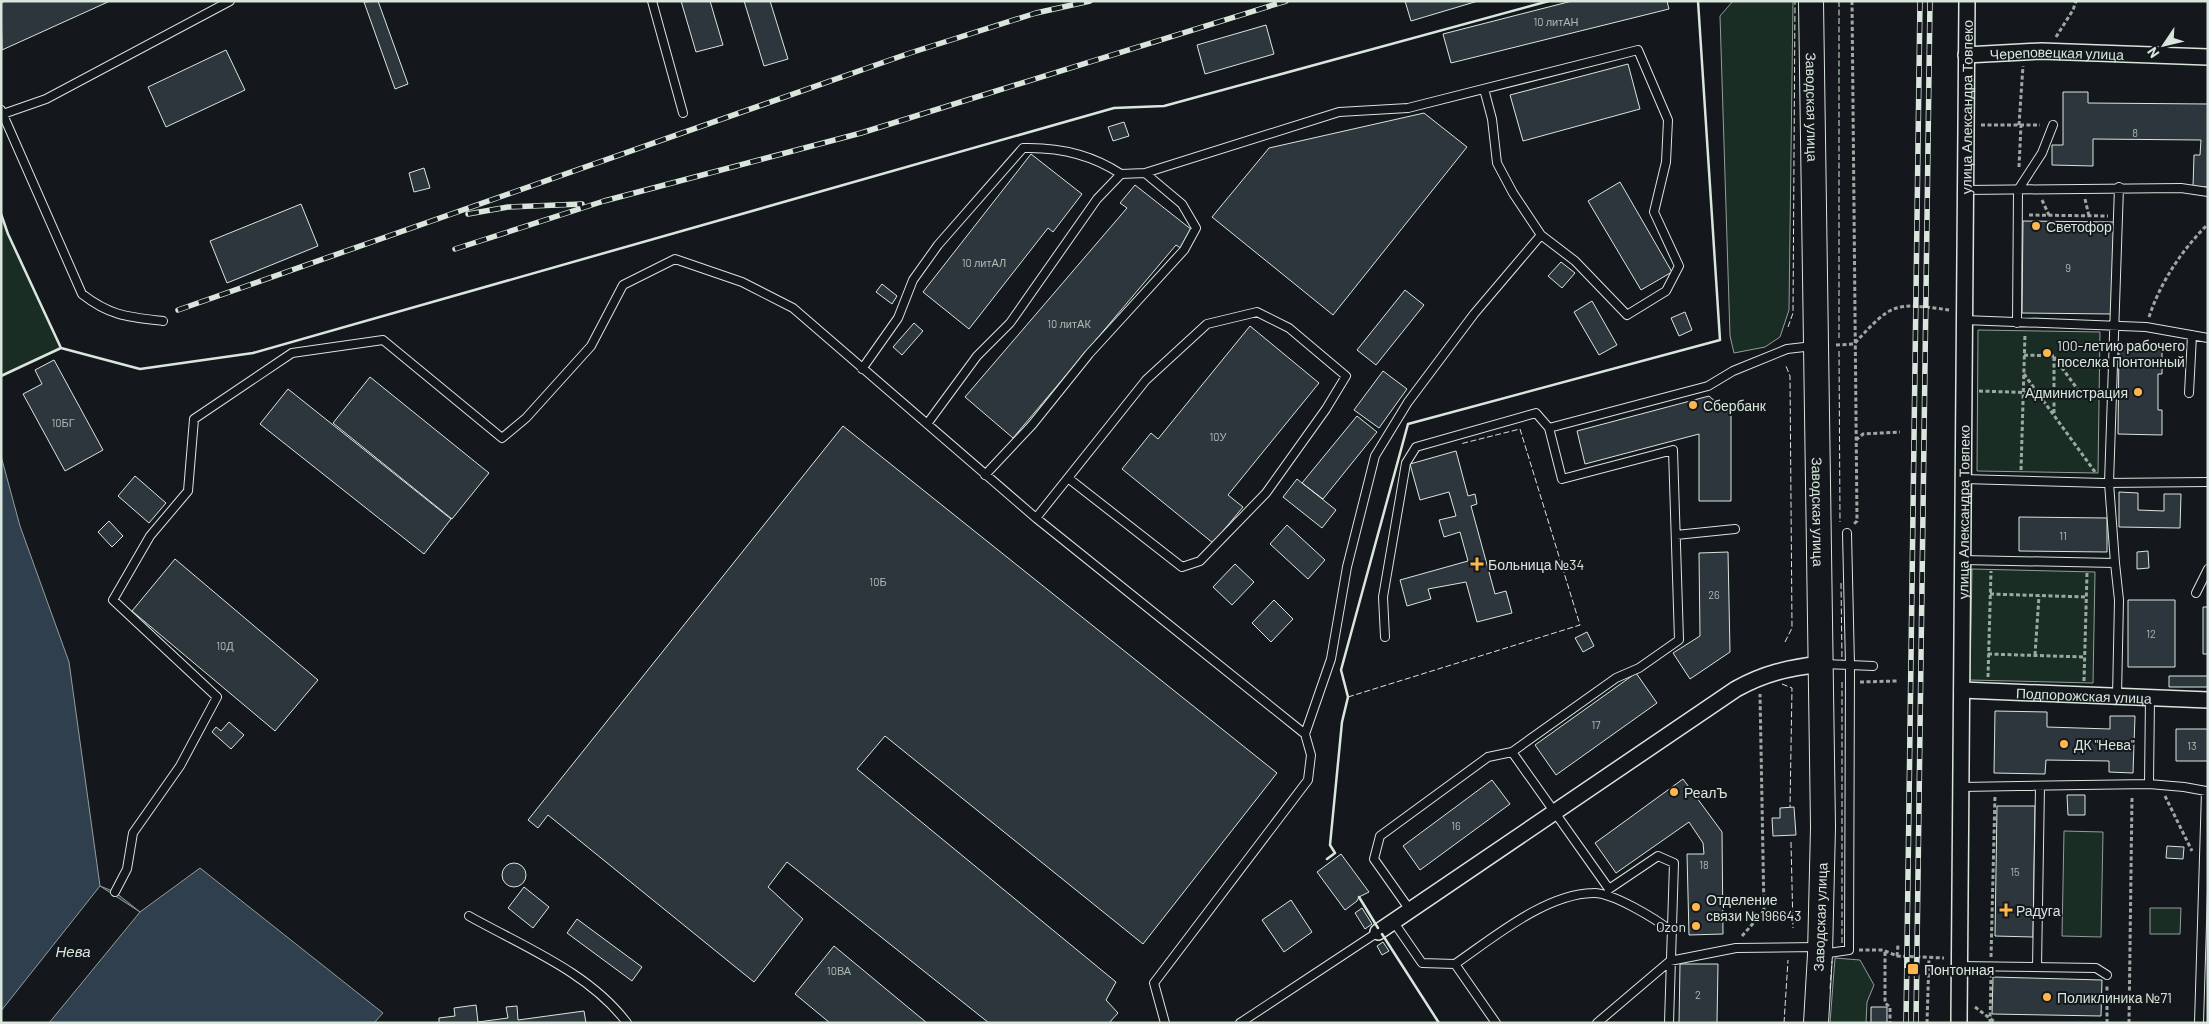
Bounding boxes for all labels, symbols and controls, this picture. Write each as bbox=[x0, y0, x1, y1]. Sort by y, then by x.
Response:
house number: 10 литАН bbox=[1533, 15, 1579, 28]
street label: улица Александра Товпеко bbox=[1957, 20, 1975, 194]
north arrow bbox=[2139, 20, 2189, 70]
street label: Череповецкая улица bbox=[1989, 42, 2125, 62]
text: N bbox=[2143, 44, 2163, 61]
street label: Заводская улица bbox=[1803, 52, 1822, 162]
house number: 8 bbox=[2132, 126, 2138, 139]
place label: Светофор bbox=[2046, 218, 2112, 235]
marker: Светофор bbox=[2030, 220, 2042, 232]
house number: 10 литАЛ bbox=[962, 256, 1006, 269]
house number: 9 bbox=[2065, 261, 2071, 274]
house number: 10 литАК bbox=[1047, 317, 1091, 330]
place label: 100-летию рабочего поселка Понтонный bbox=[2057, 337, 2185, 370]
marker: 100-летию рабочего поселка Понтонный bbox=[2041, 347, 2053, 359]
place label: Администрация bbox=[2025, 384, 2128, 401]
marker: Администрация bbox=[2132, 386, 2144, 398]
place label: Сбербанк bbox=[1703, 397, 1767, 414]
marker: Сбербанк bbox=[1687, 399, 1699, 411]
house number: 10БГ bbox=[51, 416, 75, 429]
street label: улица Александра Товпеко bbox=[1954, 425, 1972, 599]
house number: 10У bbox=[1209, 430, 1228, 443]
street label: Заводская улица bbox=[1809, 457, 1828, 567]
house number: 11 bbox=[2059, 529, 2067, 542]
place label: Больница №34 bbox=[1488, 556, 1584, 573]
marker: Больница №34 bbox=[1470, 557, 1484, 571]
house number: 10Б bbox=[869, 575, 887, 588]
house number: 26 bbox=[1708, 588, 1720, 601]
house number: 12 bbox=[2146, 627, 2156, 640]
house number: 10Д bbox=[216, 639, 234, 652]
street label: Подпорожская улица bbox=[2016, 684, 2152, 706]
house number: 17 bbox=[1591, 718, 1601, 731]
place label: ДК "Нева" bbox=[2074, 736, 2135, 753]
marker: ДК "Нева" bbox=[2058, 738, 2070, 750]
house number: 13 bbox=[2187, 739, 2197, 752]
place label: РеалЪ bbox=[1684, 784, 1728, 801]
marker: РеалЪ bbox=[1668, 786, 1680, 798]
house number: 16 bbox=[1451, 819, 1461, 832]
house number: 18 bbox=[1699, 858, 1709, 871]
street label: Заводская улица bbox=[1810, 862, 1830, 972]
house number: 15 bbox=[2010, 865, 2020, 878]
place label: Отделение связи №196643 bbox=[1706, 891, 1801, 924]
marker: Отделение связи №196643 bbox=[1690, 901, 1702, 913]
place label: Радуга bbox=[2016, 902, 2061, 919]
marker: Радуга bbox=[2000, 904, 2012, 916]
place label: Ozon bbox=[1656, 918, 1686, 935]
marker: Ozon bbox=[1690, 920, 1702, 932]
water label: Нева bbox=[55, 942, 91, 960]
place label: Понтонная bbox=[1924, 961, 1994, 978]
marker: Понтонная bbox=[1906, 962, 1920, 976]
house number: 10ВА bbox=[827, 964, 852, 977]
house number: 2 bbox=[1695, 988, 1701, 1001]
place label: Поликлиника №71 bbox=[2057, 989, 2172, 1006]
marker: Поликлиника №71 bbox=[2041, 991, 2053, 1003]

